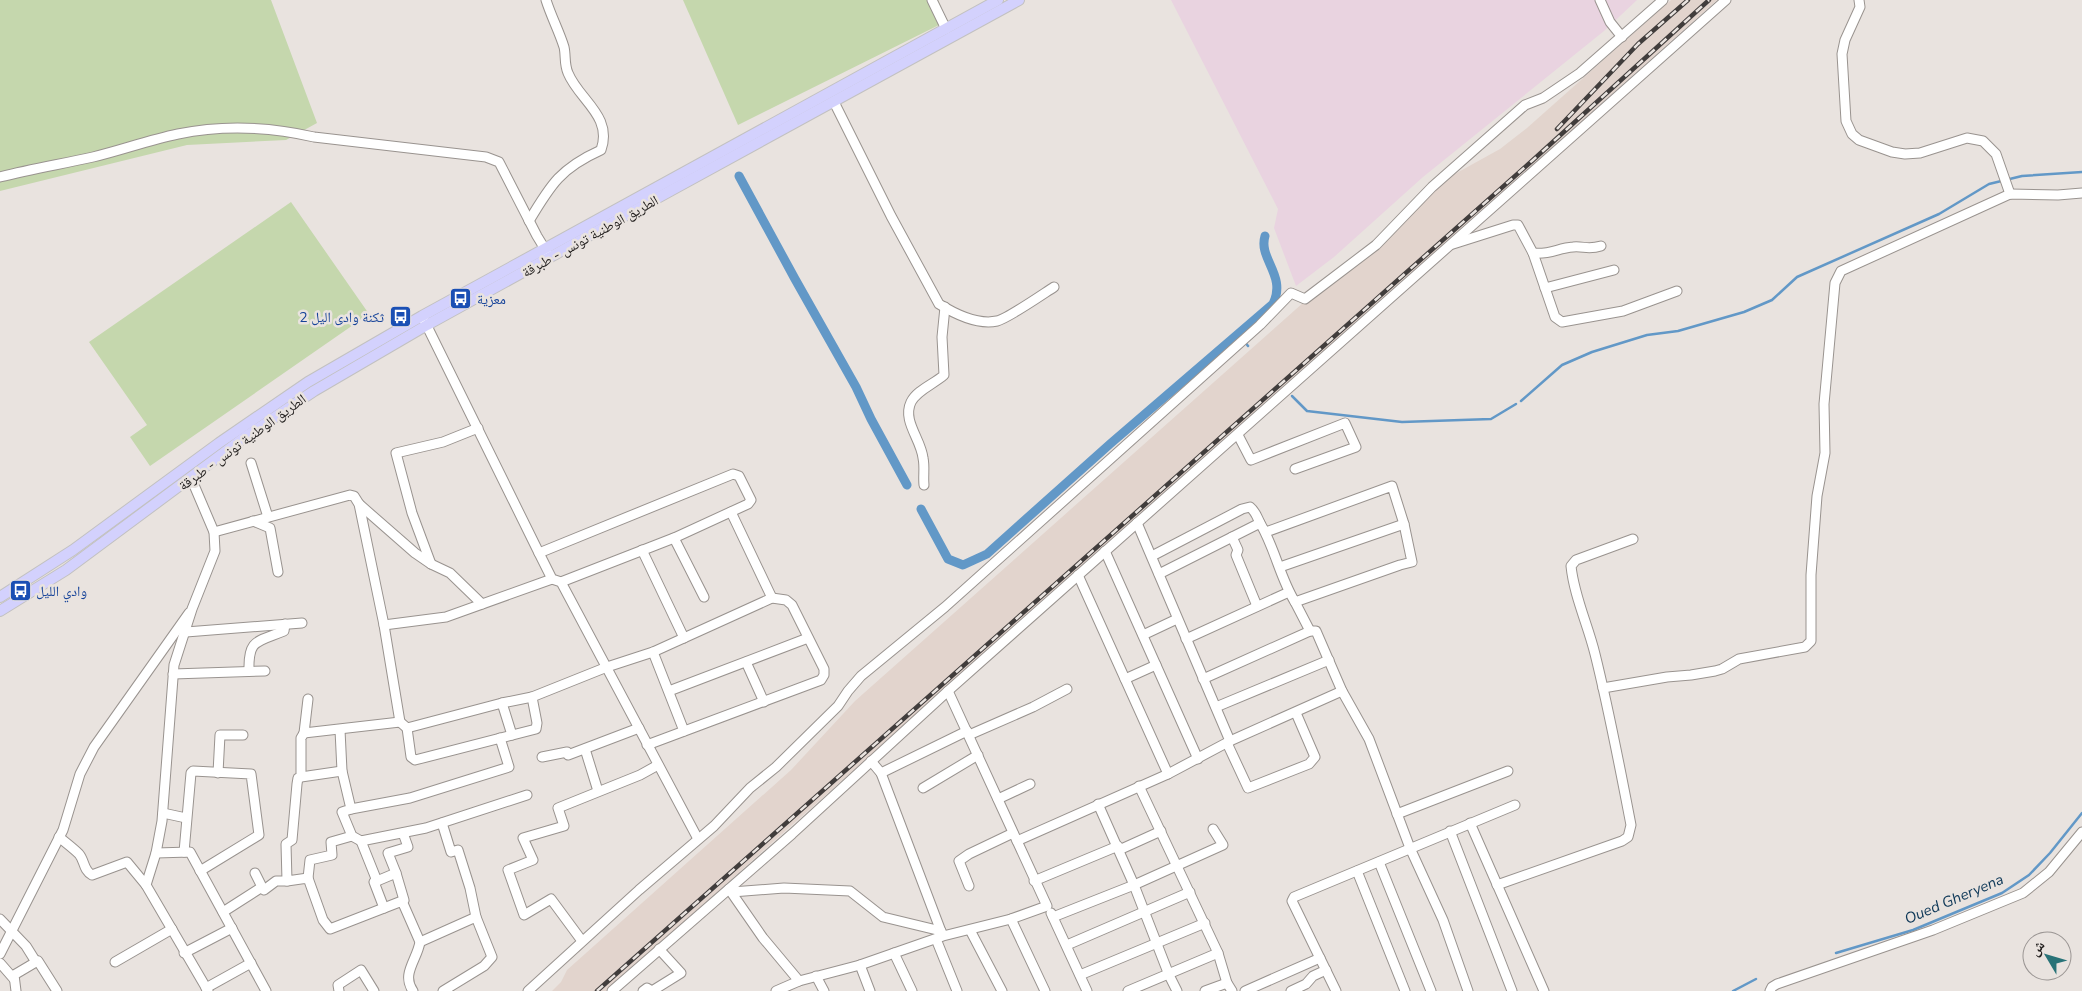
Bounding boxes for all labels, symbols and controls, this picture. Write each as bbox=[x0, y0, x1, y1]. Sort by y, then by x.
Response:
street label: الطريق الوطنية تونس - طبرقة bbox=[519, 191, 662, 282]
bus stop icon: معزية bbox=[449, 287, 473, 311]
place label: معزية bbox=[477, 290, 506, 309]
bus stop icon: ثكنة وادى اليل 2 bbox=[388, 305, 412, 329]
place label: ثكنة وادى اليل 2 bbox=[299, 308, 384, 327]
street label: الطريق الوطنية تونس - طبرقة bbox=[175, 390, 310, 495]
bus stop icon: وادي الليل bbox=[8, 579, 32, 603]
place label: وادي الليل bbox=[36, 582, 87, 603]
water label: Oued Gheryena bbox=[1901, 869, 2007, 929]
north arrow bbox=[2022, 931, 2072, 981]
text: ش bbox=[2025, 936, 2049, 960]

